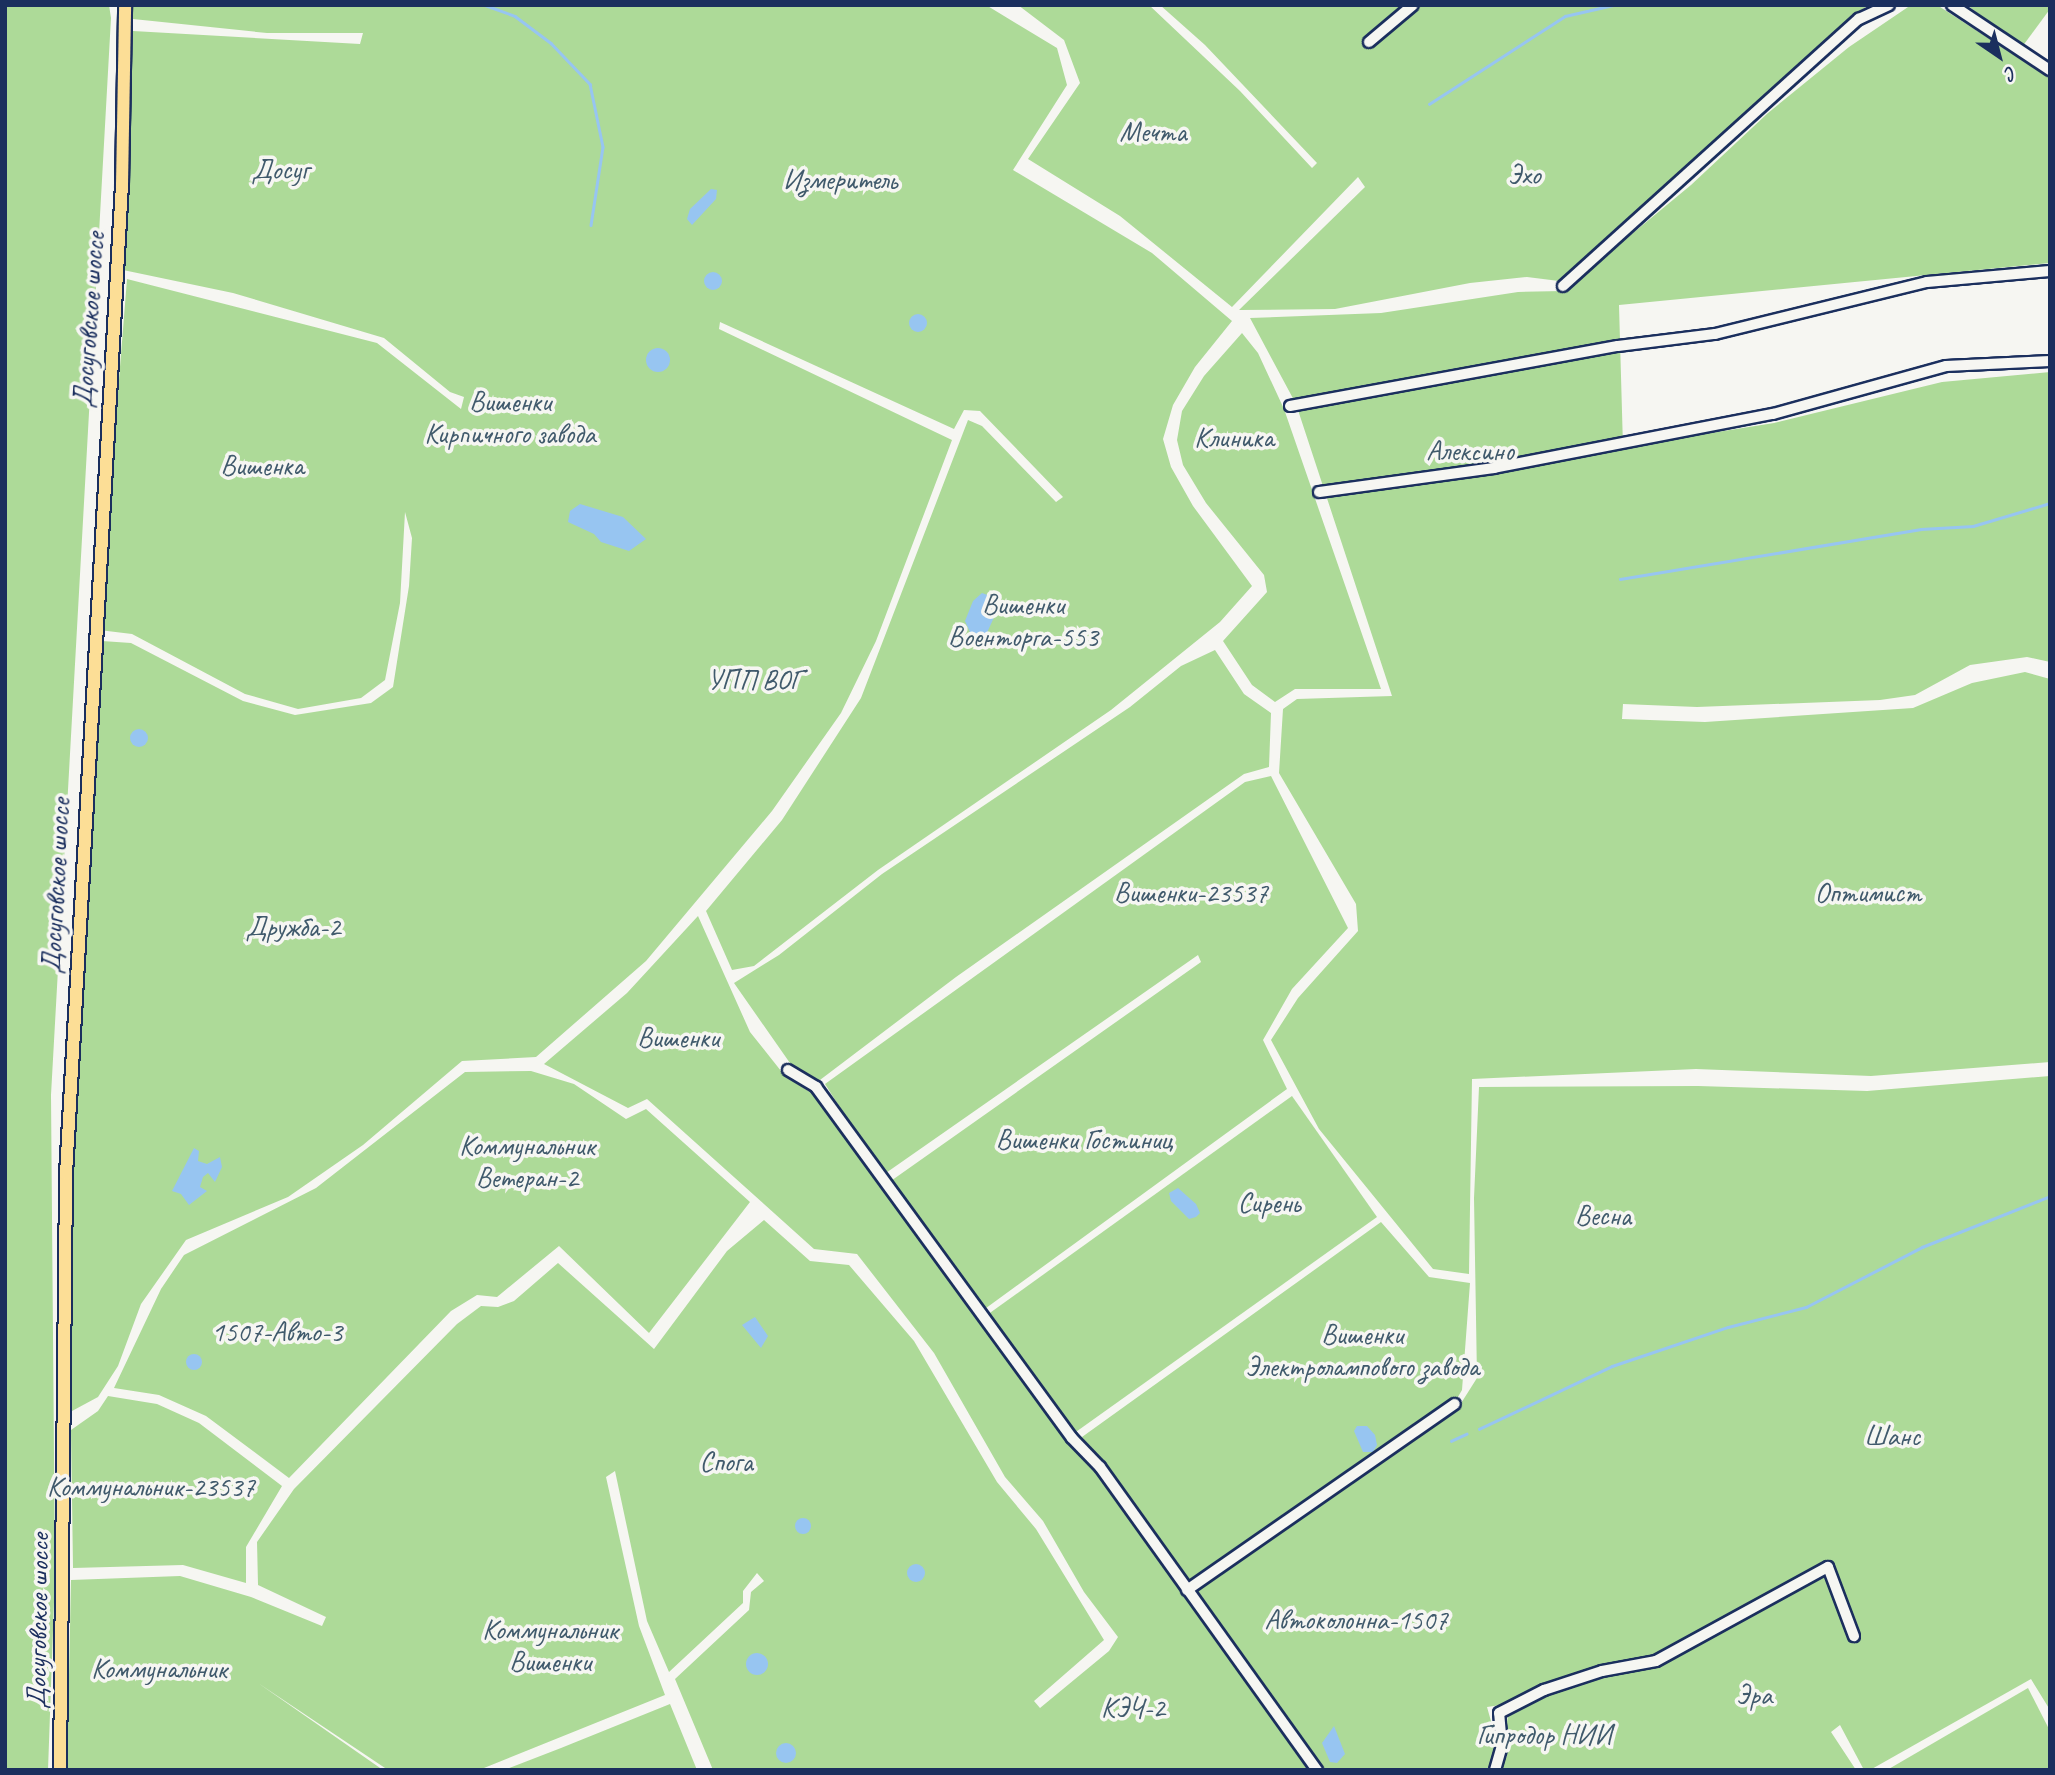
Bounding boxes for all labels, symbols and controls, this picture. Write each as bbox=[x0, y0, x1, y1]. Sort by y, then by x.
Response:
north arrow bbox=[1964, 21, 2034, 91]
text: С bbox=[2000, 61, 2022, 86]
park label: Мечта bbox=[1120, 115, 1186, 149]
park label: Досуг bbox=[251, 153, 309, 187]
park label: Эхо bbox=[1507, 158, 1541, 192]
park label: Измеритель bbox=[783, 163, 897, 197]
street label: Досуговское шоссе bbox=[66, 230, 112, 410]
park label: Вишенки Кирпичного завода bbox=[425, 385, 595, 451]
park label: Клиника bbox=[1194, 421, 1274, 455]
park label: Алексино bbox=[1426, 434, 1514, 468]
park label: Вишенка bbox=[220, 449, 304, 483]
park label: Вишенки Военторга-553 bbox=[948, 588, 1098, 654]
park label: УПП ВОГ bbox=[706, 663, 804, 697]
street label: Досуговское шоссе bbox=[35, 796, 77, 976]
park label: Вишенки-23537 bbox=[1114, 876, 1268, 910]
park label: Оптимист bbox=[1815, 876, 1921, 910]
park label: Дружба-2 bbox=[246, 910, 340, 944]
park label: Вишенки bbox=[637, 1021, 719, 1055]
park label: Вишенки Гостиниц bbox=[996, 1123, 1172, 1157]
park label: Коммунальник Ветеран-2 bbox=[459, 1129, 595, 1195]
park label: Сирень bbox=[1238, 1186, 1300, 1220]
park label: Весна bbox=[1575, 1199, 1631, 1233]
park label: 1507-Авто-3 bbox=[212, 1315, 342, 1349]
park label: Вишенки Электролампового завода bbox=[1245, 1318, 1479, 1384]
park label: Шанс bbox=[1864, 1419, 1920, 1453]
park label: Спога bbox=[699, 1445, 753, 1479]
park label: Коммунальник-23537 bbox=[47, 1470, 255, 1504]
street label: Досуговское шоссе bbox=[20, 1532, 56, 1710]
park label: Автоколонна-1507 bbox=[1264, 1603, 1448, 1637]
park label: Коммунальник Вишенки bbox=[482, 1613, 618, 1679]
park label: Коммунальник bbox=[91, 1652, 227, 1686]
park label: Эра bbox=[1736, 1678, 1772, 1712]
park label: КЭЧ-2 bbox=[1101, 1691, 1165, 1725]
park label: Гипродор НИИ bbox=[1477, 1718, 1611, 1752]

